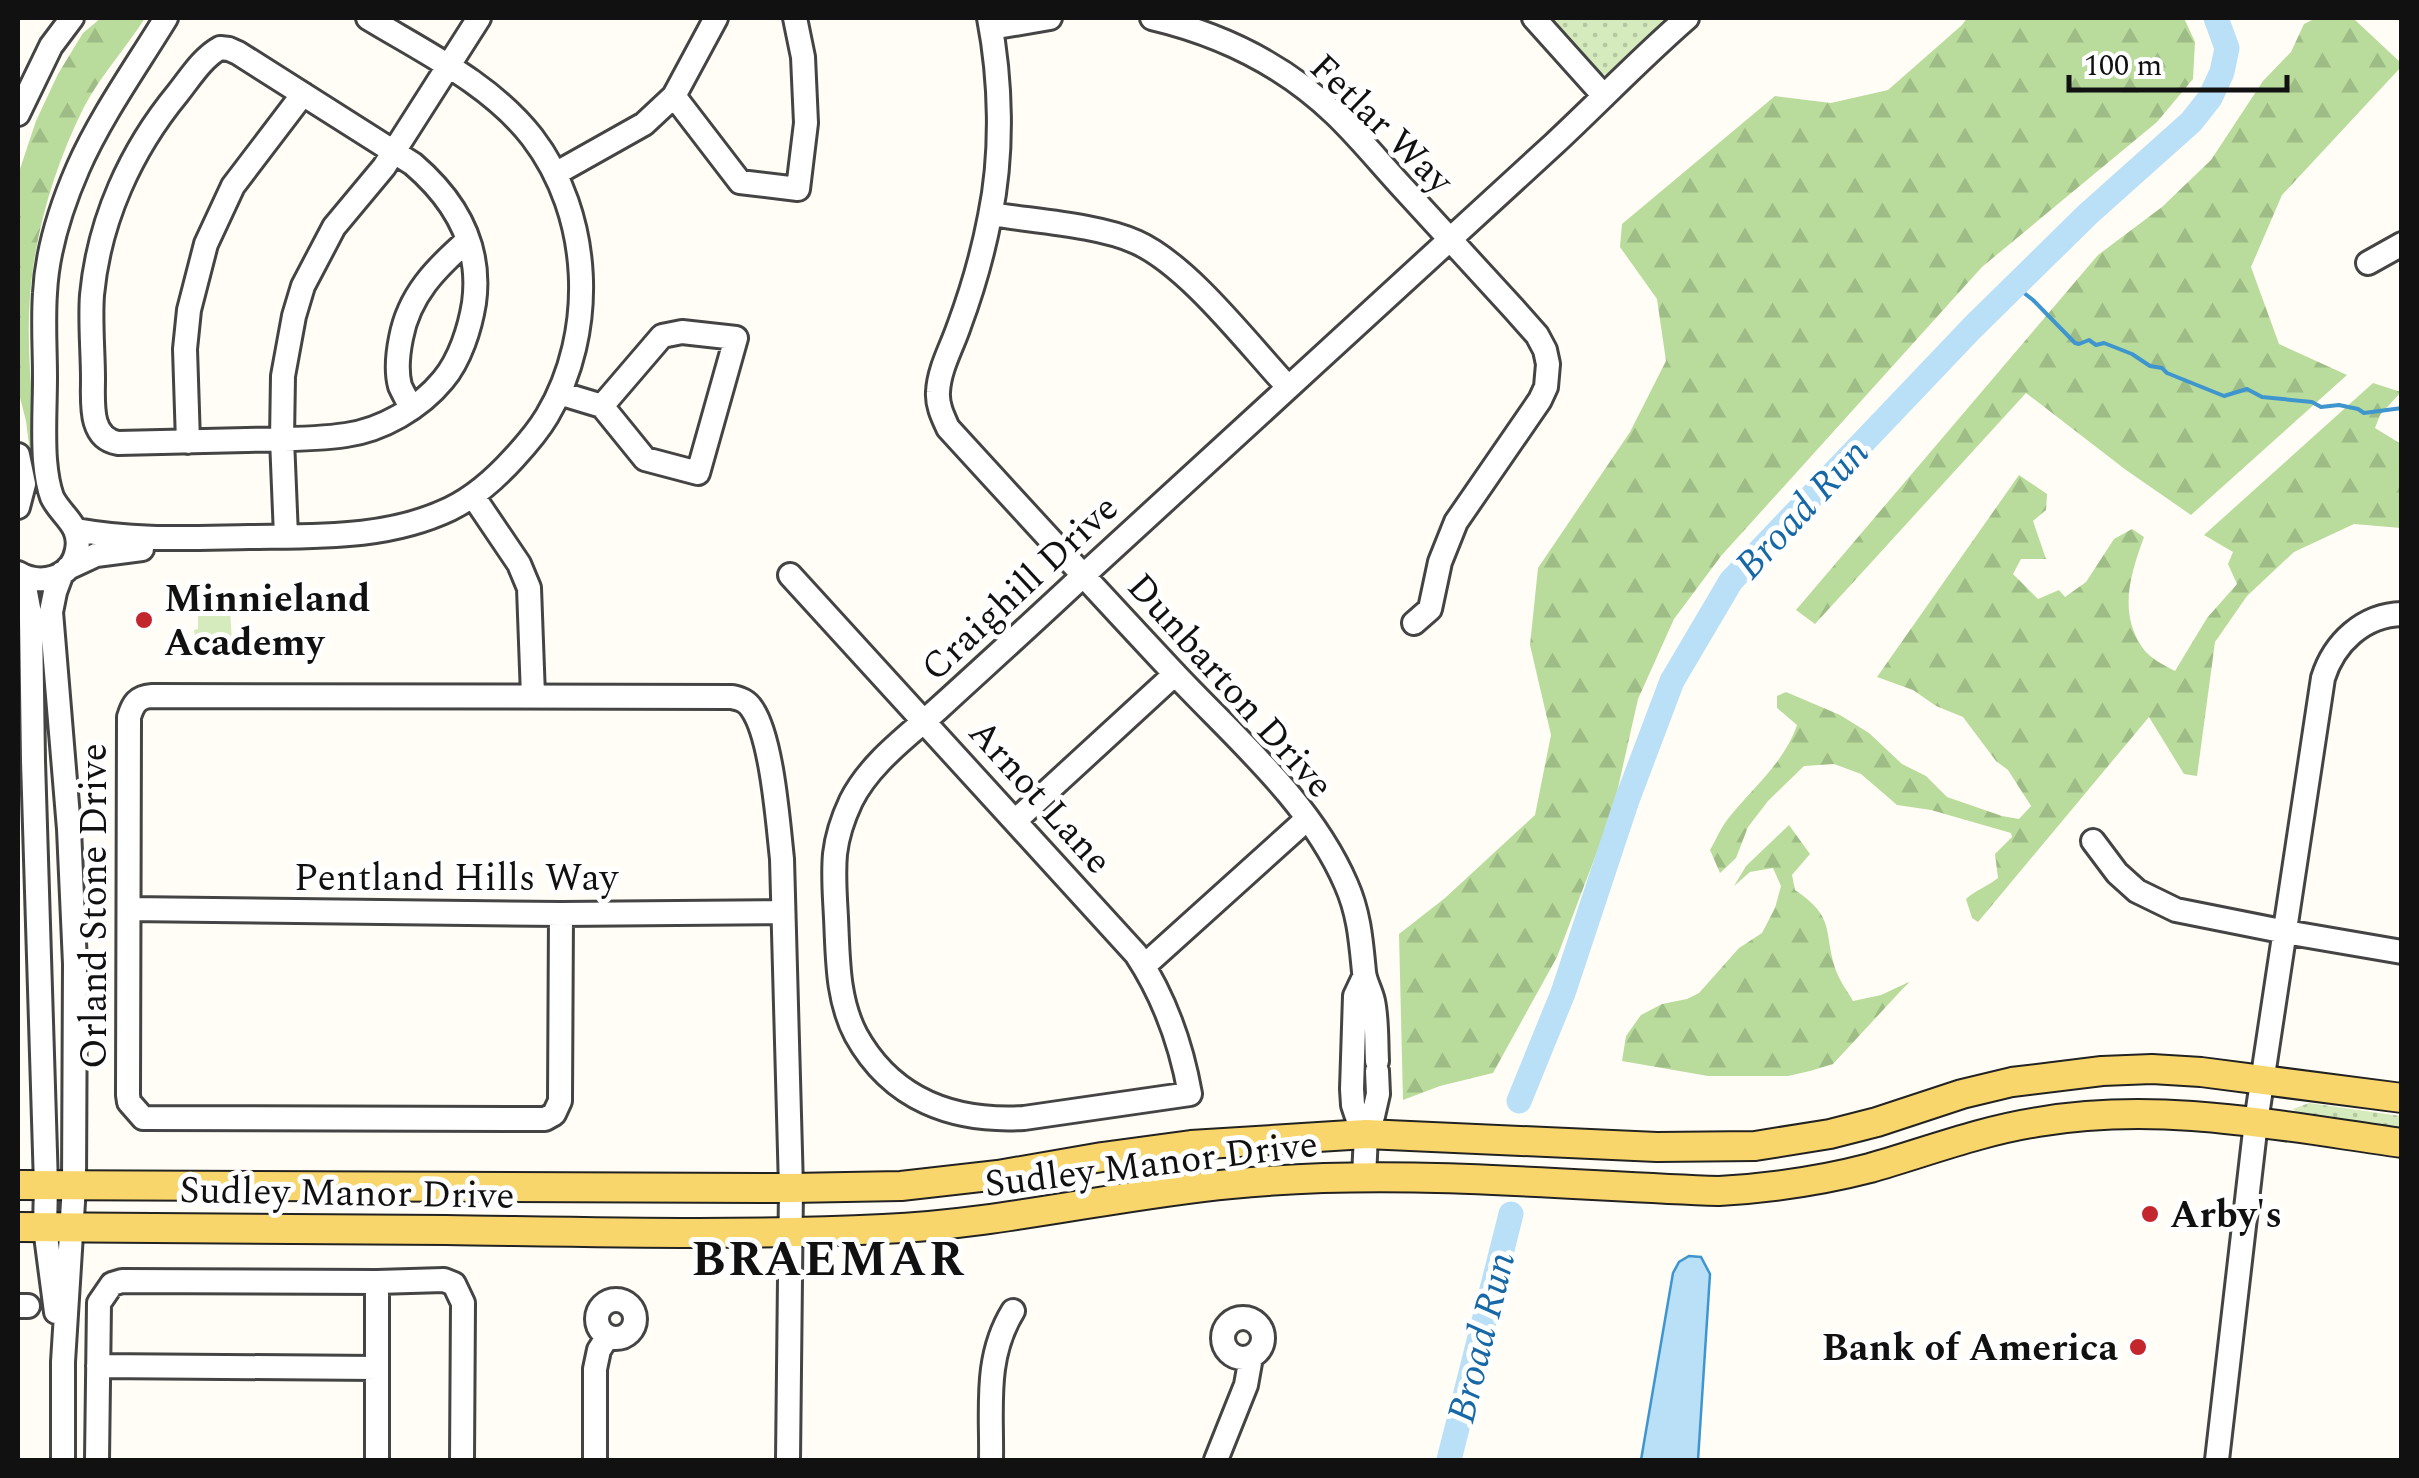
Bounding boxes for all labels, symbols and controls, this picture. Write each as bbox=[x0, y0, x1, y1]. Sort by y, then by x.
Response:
scale bar bbox=[2069, 30, 2286, 92]
street label: Fetlar Way bbox=[1295, 41, 1467, 210]
text: 100 m bbox=[2084, 43, 2162, 89]
water label: Broad Run bbox=[1721, 425, 1885, 594]
street label: Craighill Drive bbox=[908, 481, 1133, 696]
street label: Dunbarton Drive bbox=[1112, 561, 1347, 812]
place label: Minnieland Academy bbox=[164, 571, 370, 673]
marker: Minnieland Academy bbox=[133, 609, 155, 631]
street label: Arnot Lane bbox=[954, 706, 1125, 888]
street label: Orland Stone Drive bbox=[66, 743, 124, 1069]
street label: Pentland Hills Way bbox=[294, 850, 620, 908]
street label: Sudley Manor Drive bbox=[981, 1116, 1321, 1214]
street label: Sudley Manor Drive bbox=[179, 1162, 515, 1226]
place label: Arby's bbox=[2170, 1187, 2282, 1245]
marker: Arby's bbox=[2139, 1203, 2161, 1225]
district label: BRAEMAR bbox=[692, 1224, 966, 1297]
water label: Broad Run bbox=[1432, 1246, 1533, 1430]
place label: Bank of America bbox=[1822, 1320, 2118, 1378]
marker: Bank of America bbox=[2127, 1336, 2149, 1358]

